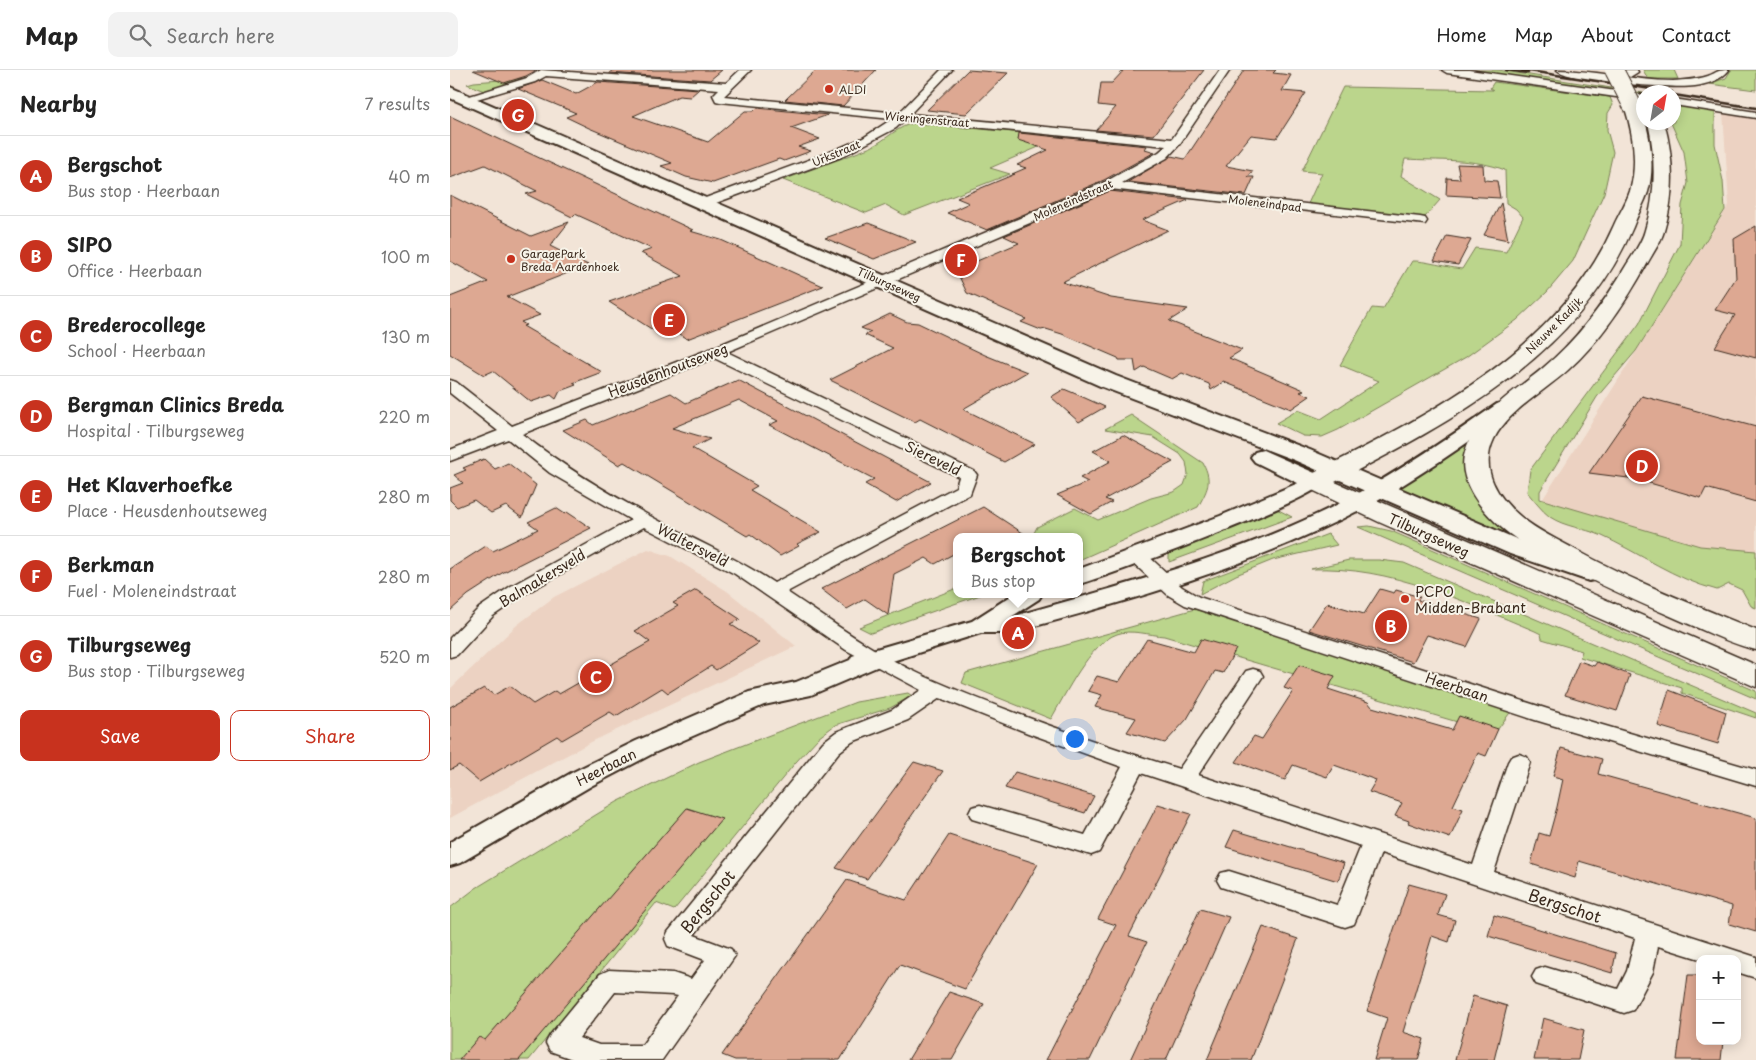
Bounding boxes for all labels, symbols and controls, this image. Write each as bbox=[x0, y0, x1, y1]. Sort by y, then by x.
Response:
search box bbox=[108, 12, 458, 57]
text: Map bbox=[25, 17, 78, 53]
icon: search bbox=[126, 21, 154, 49]
text: Search here bbox=[166, 21, 275, 49]
text: Home bbox=[1436, 21, 1486, 48]
text: Map bbox=[1514, 21, 1553, 48]
text: About bbox=[1581, 21, 1633, 48]
text: Contact bbox=[1661, 21, 1731, 48]
place label: ALDI bbox=[839, 81, 866, 98]
marker: ALDI bbox=[823, 83, 835, 95]
north arrow bbox=[1636, 85, 1681, 130]
text: Nearby bbox=[20, 87, 97, 119]
text: 7 results bbox=[365, 91, 430, 115]
pin: G bbox=[502, 96, 534, 134]
street label: Wieringenstraat bbox=[884, 107, 971, 131]
street label: Urkstraat bbox=[809, 135, 863, 171]
text: Bergschot bbox=[67, 150, 163, 178]
text: A bbox=[30, 164, 42, 188]
text: 40 m bbox=[388, 164, 430, 188]
street label: Moleneindstraat bbox=[1030, 175, 1116, 225]
text: Bus stop · Heerbaan bbox=[67, 178, 220, 202]
street label: Moleneindpad bbox=[1227, 190, 1303, 216]
text: SIPO bbox=[67, 230, 112, 258]
pin: F bbox=[945, 241, 977, 279]
text: B bbox=[31, 244, 41, 268]
text: 100 m bbox=[381, 244, 430, 268]
place label: GaragePark Breda Aardenhoek bbox=[521, 245, 620, 275]
marker: GaragePark Breda Aardenhoek bbox=[505, 253, 517, 265]
text: Office · Heerbaan bbox=[67, 258, 202, 282]
street label: Tilburgseweg bbox=[854, 262, 924, 306]
street label: Nieuwe Kadijk bbox=[1522, 292, 1587, 357]
pin: E bbox=[653, 301, 685, 339]
text: Brederocollege bbox=[67, 310, 206, 338]
text: C bbox=[30, 324, 42, 348]
text: 130 m bbox=[382, 324, 430, 348]
street label: Heusdenhoutseweg bbox=[605, 337, 731, 403]
text: School · Heerbaan bbox=[67, 338, 206, 362]
text: Bergman Clinics Breda bbox=[67, 390, 284, 418]
text: D bbox=[30, 404, 42, 428]
text: 220 m bbox=[379, 404, 430, 428]
text: Hospital · Tilburgseweg bbox=[67, 418, 245, 442]
street label: Siereveld bbox=[901, 435, 965, 481]
pin: D bbox=[1626, 447, 1658, 485]
text: Het Klaverhoefke bbox=[67, 470, 232, 498]
text: E bbox=[31, 484, 41, 508]
text: 280 m bbox=[378, 484, 430, 508]
text: Place · Heusdenhoutseweg bbox=[67, 498, 268, 522]
street label: Tilburgseweg bbox=[1385, 508, 1473, 562]
street label: Waltersveld bbox=[654, 518, 732, 572]
popup bbox=[953, 533, 1083, 598]
text: Bergschot bbox=[970, 540, 1066, 568]
street label: Balmakersveld bbox=[495, 544, 589, 612]
text: Berkman bbox=[67, 550, 154, 578]
text: F bbox=[31, 564, 41, 588]
text: 280 m bbox=[378, 564, 430, 588]
text: Bus stop bbox=[970, 568, 1035, 592]
text: Fuel · Moleneindstraat bbox=[67, 578, 237, 602]
place label: PCPO Midden-Brabant bbox=[1415, 581, 1526, 618]
marker: PCPO Midden-Brabant bbox=[1399, 593, 1411, 605]
pin: B bbox=[1375, 607, 1407, 645]
pin: A bbox=[1002, 614, 1034, 652]
text: Tilburgseweg bbox=[67, 630, 191, 658]
text: G bbox=[29, 644, 43, 668]
text: 520 m bbox=[379, 644, 430, 668]
text: Bus stop · Tilburgseweg bbox=[67, 658, 245, 682]
pin: C bbox=[580, 658, 612, 696]
street label: Heerbaan bbox=[1423, 667, 1491, 707]
button: Save bbox=[20, 710, 220, 761]
button: Share bbox=[230, 710, 430, 761]
your location bbox=[1062, 726, 1088, 752]
street label: Heerbaan bbox=[572, 743, 640, 791]
street label: Bergschot bbox=[674, 864, 740, 938]
street label: Bergschot bbox=[1525, 882, 1605, 928]
map controls bbox=[1696, 955, 1741, 1045]
button: + bbox=[1696, 955, 1741, 1000]
button: − bbox=[1696, 1000, 1741, 1045]

